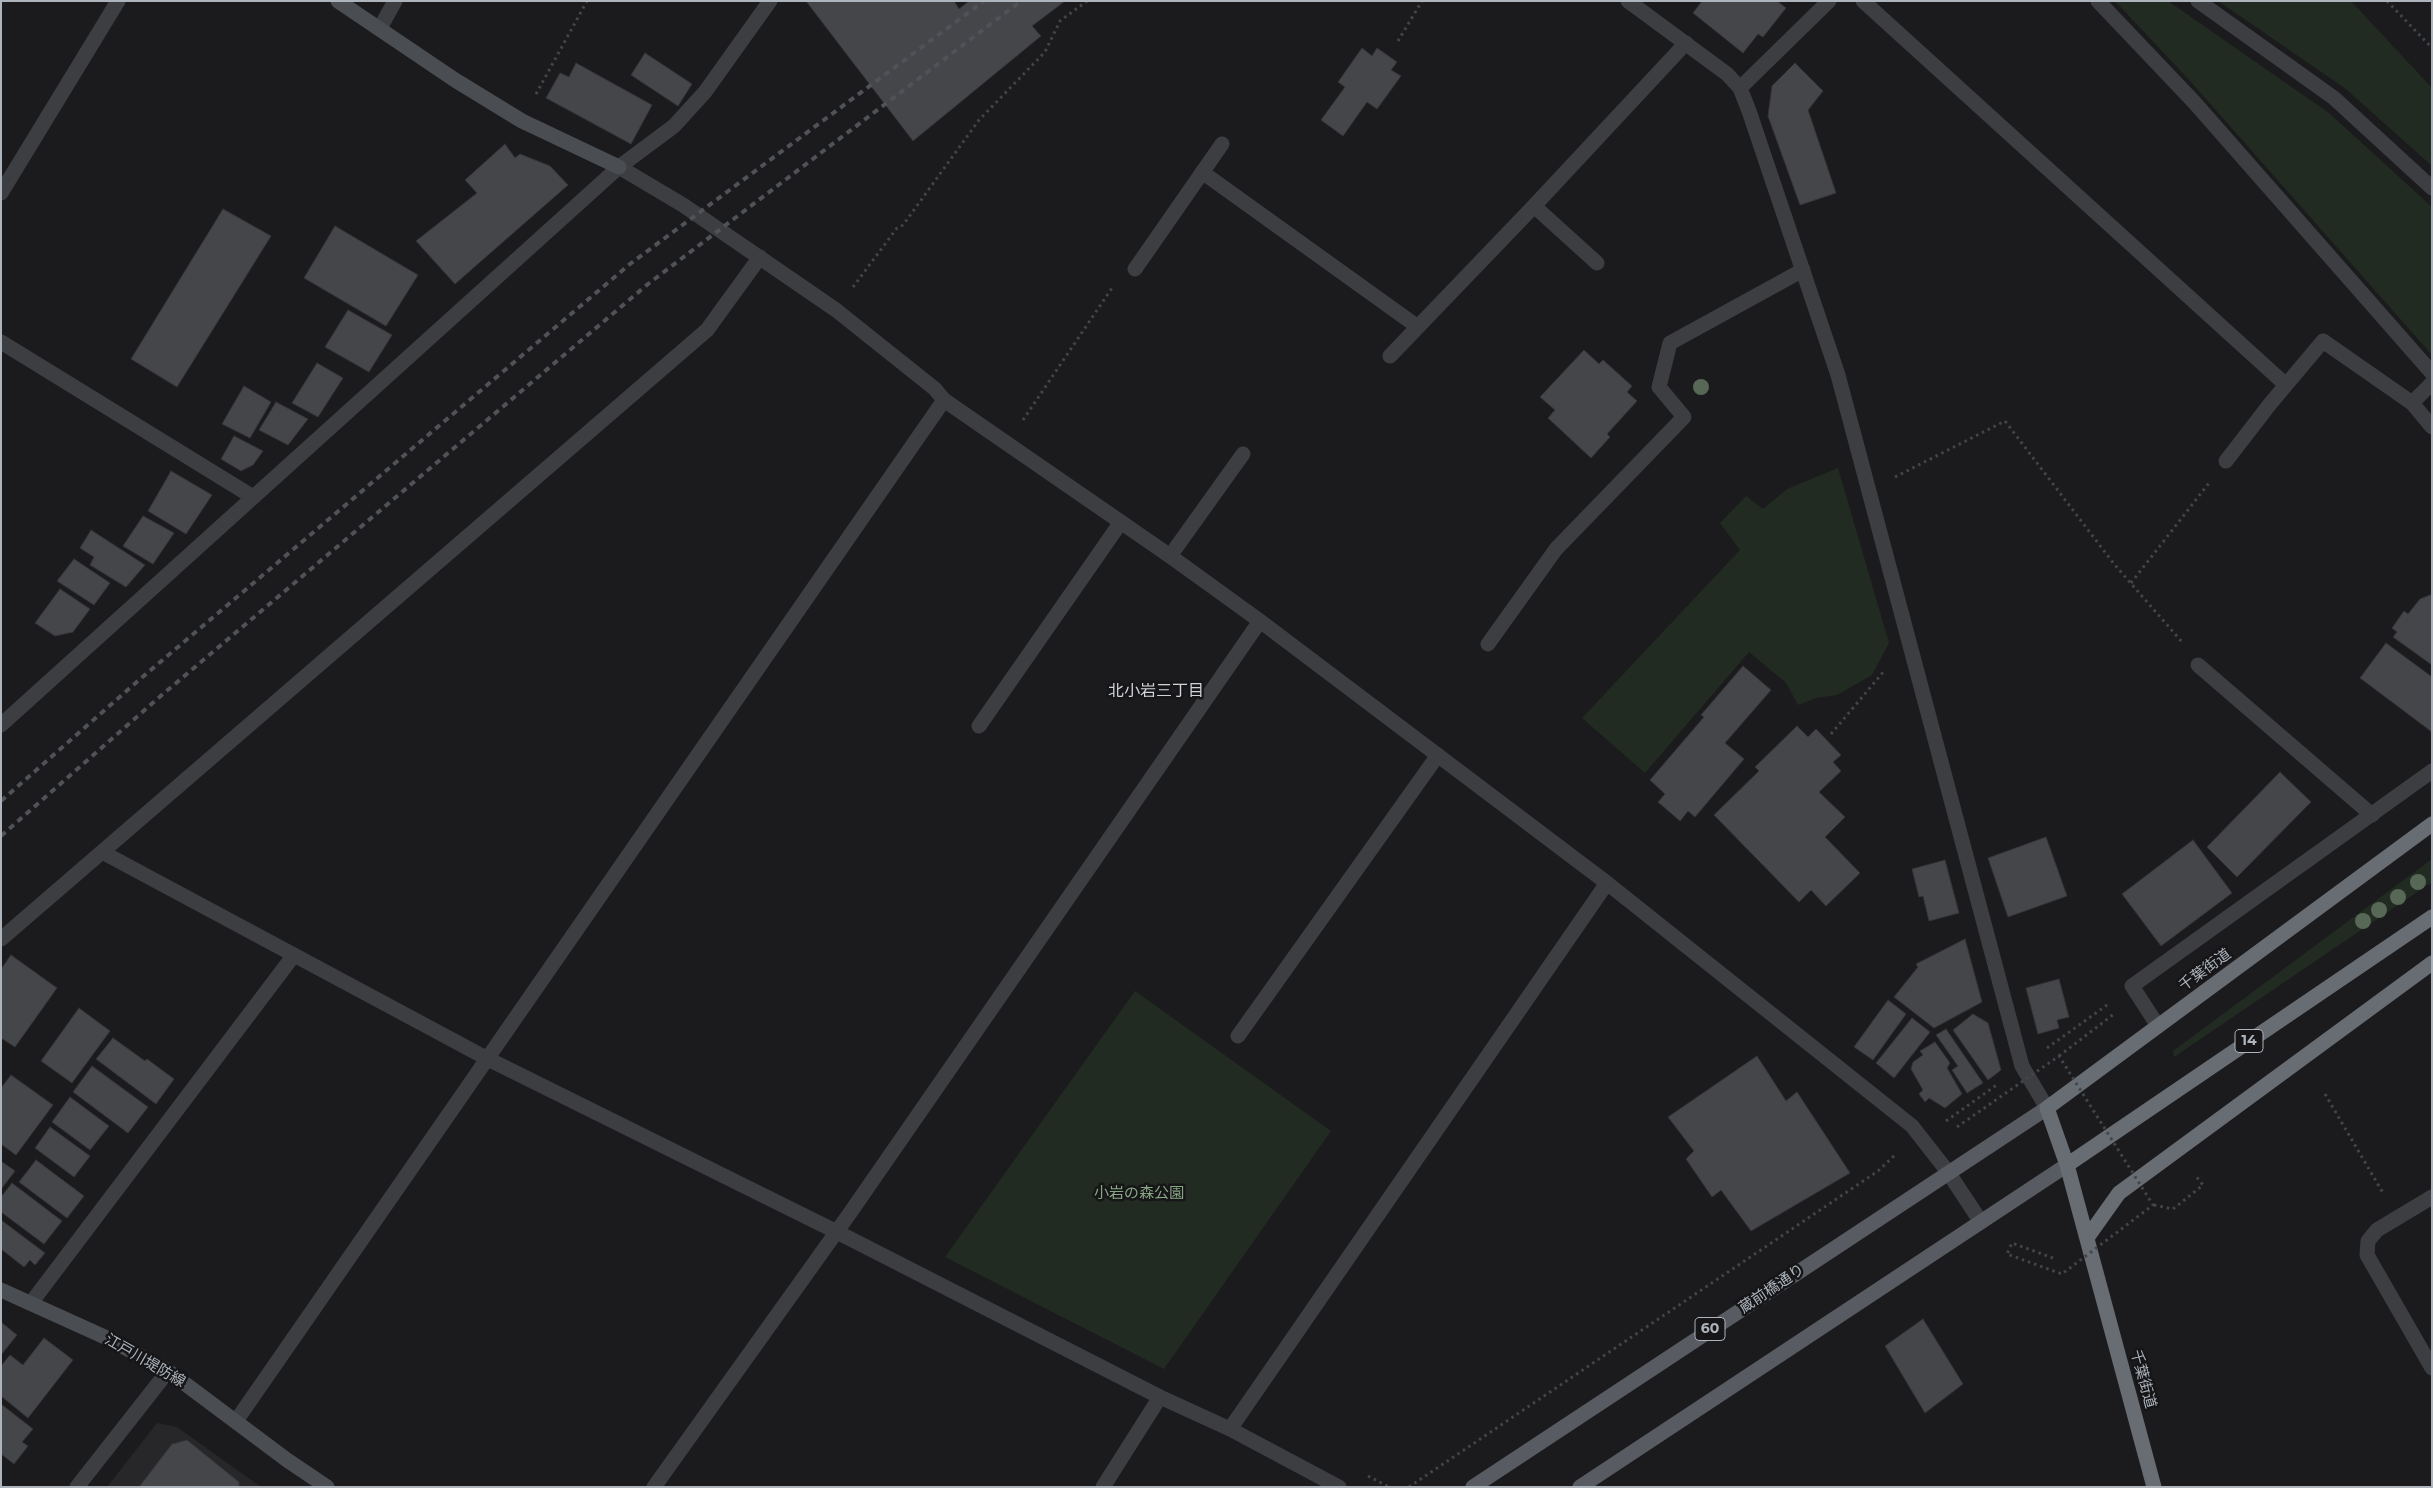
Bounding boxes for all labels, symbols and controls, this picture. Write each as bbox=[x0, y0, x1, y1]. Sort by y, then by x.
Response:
district label: 北小岩三丁目 bbox=[1108, 681, 1204, 701]
street label: 千葉街道 bbox=[2175, 945, 2235, 995]
road number: 14 bbox=[2235, 1030, 2263, 1052]
park label: 小岩の森公園 bbox=[1094, 1185, 1184, 1203]
street label: 蔵前橋通り bbox=[1736, 1261, 1808, 1317]
road number: 60 bbox=[1695, 1318, 1725, 1340]
street label: 江戸川堤防線 bbox=[102, 1331, 188, 1391]
street label: 千葉街道 bbox=[2127, 1348, 2159, 1410]

